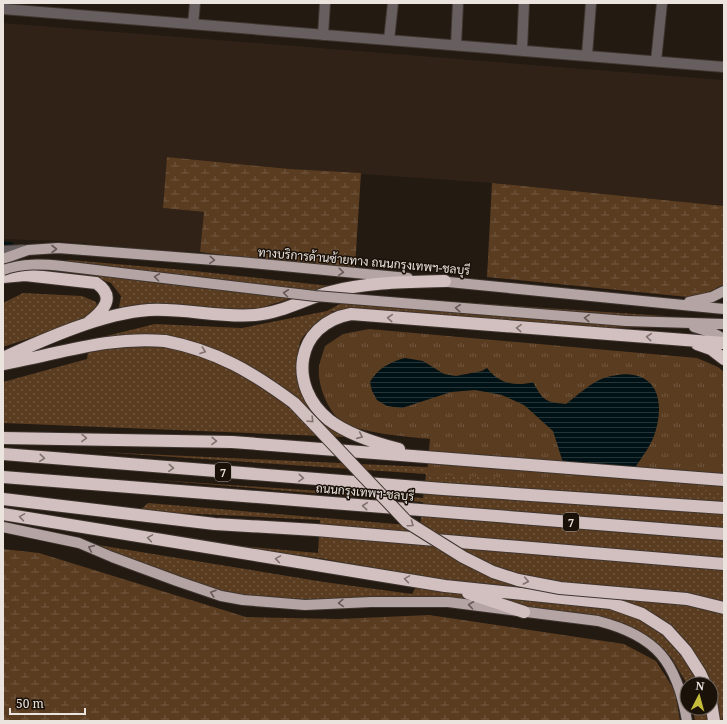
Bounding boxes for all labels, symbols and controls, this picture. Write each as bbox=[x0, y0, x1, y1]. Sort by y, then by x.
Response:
street label: ทางบริการด้านซ้ายทาง ถนนกรุงเทพฯ-ชลบุรี bbox=[257, 243, 471, 280]
one-way arrow bbox=[51, 245, 57, 253]
one-way arrow bbox=[209, 255, 215, 264]
one-way arrow bbox=[338, 267, 344, 276]
one-way arrow bbox=[154, 273, 160, 282]
one-way arrow bbox=[283, 289, 289, 298]
one-way arrow bbox=[455, 304, 461, 313]
one-way arrow bbox=[387, 313, 393, 322]
one-way arrow bbox=[584, 314, 590, 323]
one-way arrow bbox=[516, 324, 522, 333]
one-way arrow bbox=[646, 333, 652, 342]
one-way arrow bbox=[199, 346, 206, 354]
one-way arrow bbox=[306, 415, 314, 423]
one-way arrow bbox=[356, 431, 363, 439]
one-way arrow bbox=[81, 434, 87, 442]
one-way arrow bbox=[211, 437, 217, 446]
one-way arrow bbox=[39, 453, 45, 462]
road number: 7 bbox=[215, 463, 231, 481]
one-way arrow bbox=[168, 464, 174, 473]
one-way arrow bbox=[298, 473, 304, 482]
street label: ถนนกรุงเทพฯ-ชลบุรี bbox=[315, 479, 415, 506]
one-way arrow bbox=[362, 501, 368, 510]
one-way arrow bbox=[19, 513, 25, 522]
road number: 7 bbox=[563, 513, 579, 531]
one-way arrow bbox=[406, 519, 413, 526]
one-way arrow bbox=[147, 534, 153, 542]
one-way arrow bbox=[87, 545, 95, 553]
one-way arrow bbox=[275, 555, 281, 563]
one-way arrow bbox=[404, 576, 410, 584]
one-way arrow bbox=[523, 577, 529, 585]
one-way arrow bbox=[209, 590, 216, 598]
one-way arrow bbox=[338, 599, 344, 608]
one-way arrow bbox=[468, 601, 474, 610]
north arrow bbox=[679, 676, 719, 716]
text: N bbox=[695, 678, 706, 694]
scale bar bbox=[10, 690, 85, 716]
text: 50 m bbox=[16, 695, 44, 712]

